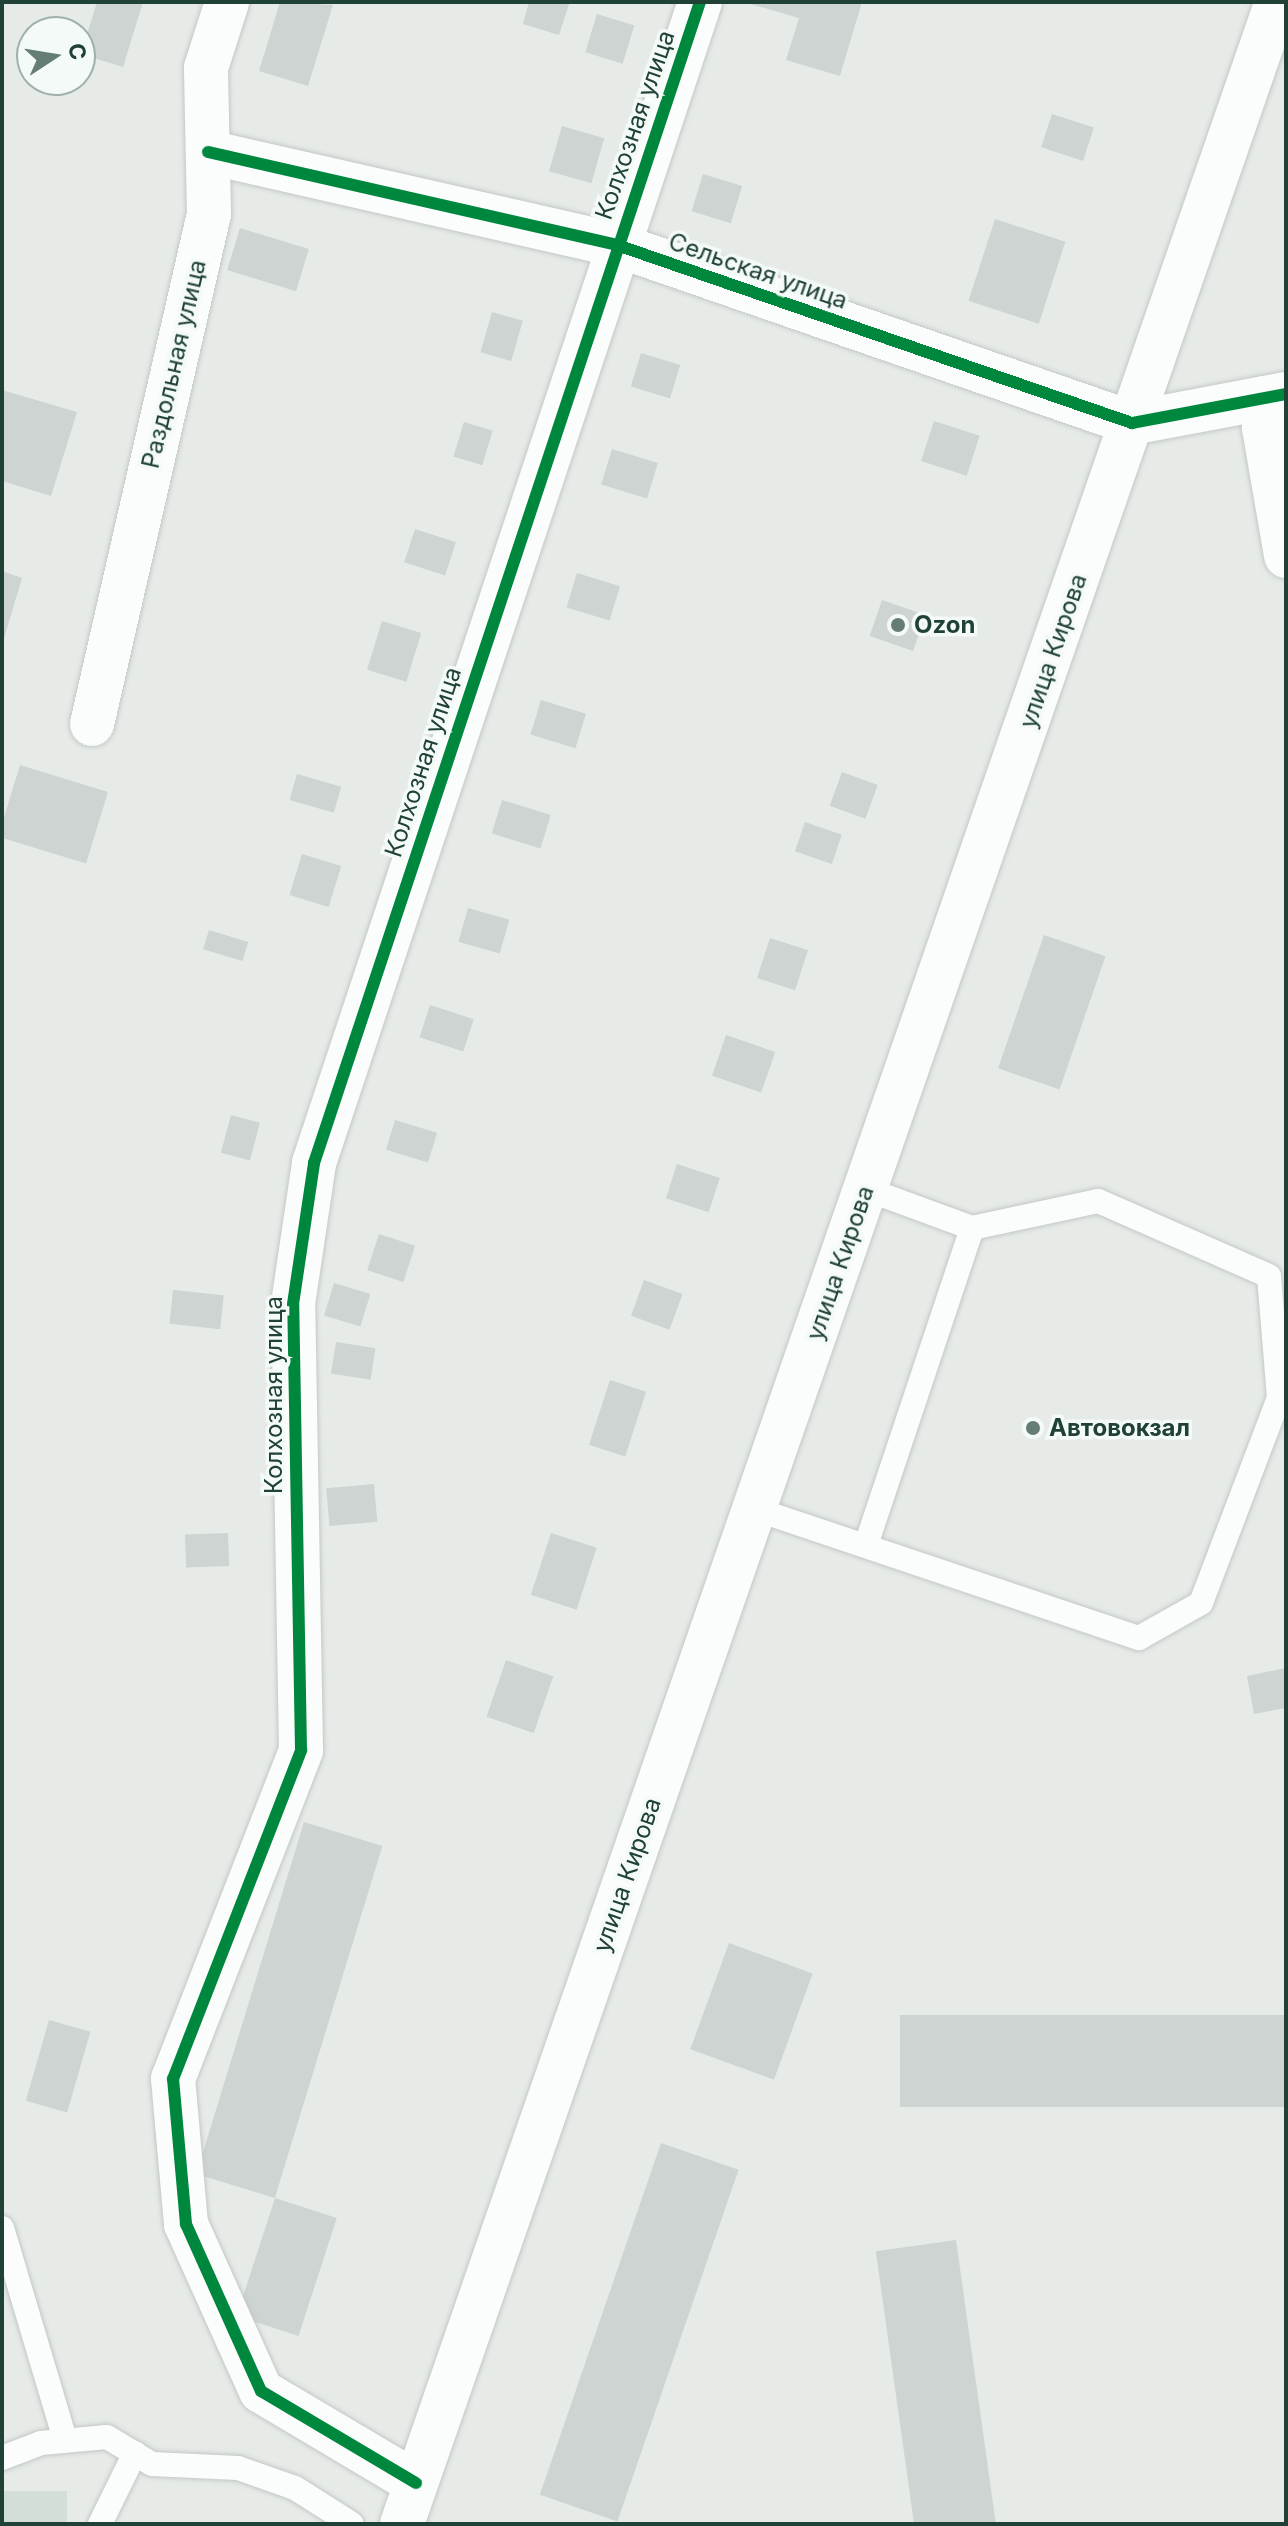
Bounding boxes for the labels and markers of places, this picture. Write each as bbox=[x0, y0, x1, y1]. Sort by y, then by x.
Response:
place label: Ozon bbox=[914, 611, 975, 639]
marker: Ozon bbox=[889, 616, 907, 634]
place label: Автовокзал bbox=[1049, 1414, 1190, 1442]
marker: Автовокзал bbox=[1024, 1419, 1042, 1437]

